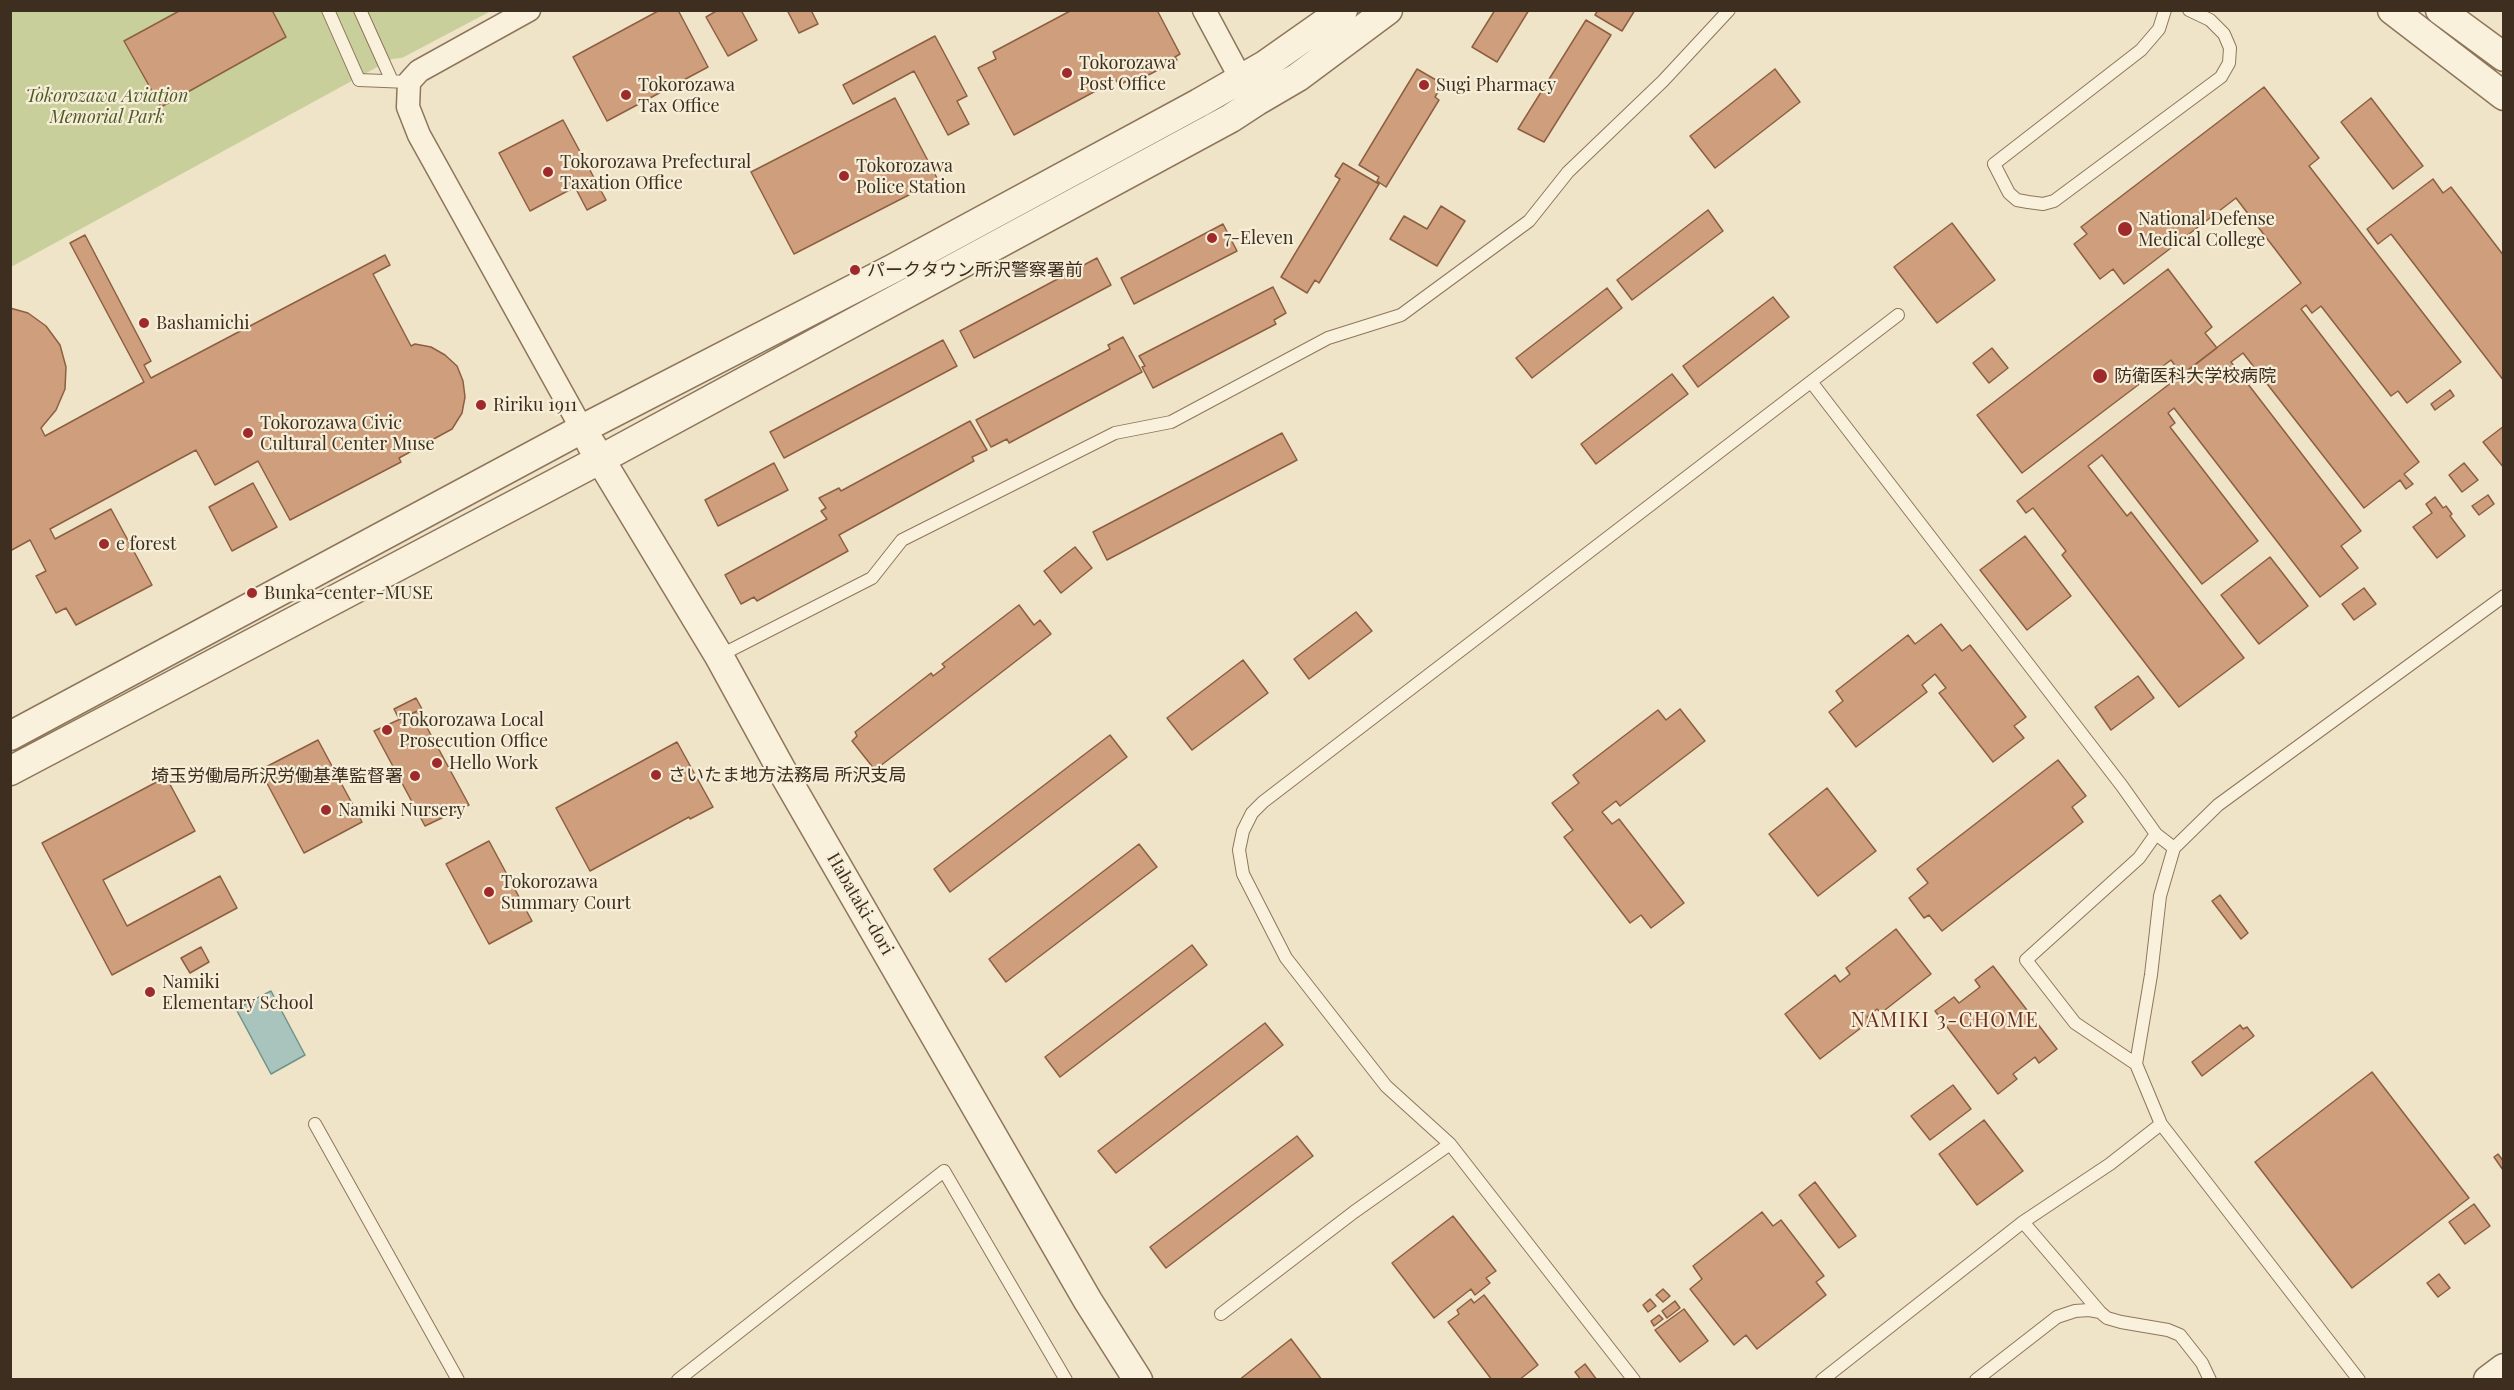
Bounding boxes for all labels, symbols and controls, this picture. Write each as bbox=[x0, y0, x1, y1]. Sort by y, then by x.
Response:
place label: Tokorozawa Post Office bbox=[1079, 52, 1176, 94]
marker: Tokorozawa Post Office bbox=[1060, 66, 1074, 80]
place label: Tokorozawa Tax Office bbox=[638, 74, 735, 116]
place label: Sugi Pharmacy bbox=[1436, 74, 1556, 96]
marker: Sugi Pharmacy bbox=[1417, 78, 1431, 92]
park label: Tokorozawa Aviation Memorial Park bbox=[26, 85, 188, 128]
marker: Tokorozawa Tax Office bbox=[619, 88, 633, 102]
place label: Tokorozawa Prefectural Taxation Office bbox=[560, 151, 751, 194]
place label: Tokorozawa Police Station bbox=[856, 155, 966, 198]
marker: Tokorozawa Prefectural Taxation Office bbox=[541, 165, 555, 179]
marker: Tokorozawa Police Station bbox=[837, 169, 851, 183]
place label: National Defense Medical College bbox=[2138, 208, 2275, 250]
marker: National Defense Medical College bbox=[2116, 220, 2134, 238]
place label: 7-Eleven bbox=[1224, 227, 1294, 249]
marker: 7-Eleven bbox=[1205, 231, 1219, 245]
place label: パークタウン所沢警察署前 bbox=[867, 259, 1083, 281]
marker: パークタウン所沢警察署前 bbox=[848, 263, 862, 277]
place label: Bashamichi bbox=[156, 312, 250, 334]
marker: Bashamichi bbox=[137, 316, 151, 330]
place label: 防衛医科大学校病院 bbox=[2114, 365, 2276, 387]
marker: 防衛医科大学校病院 bbox=[2091, 367, 2109, 385]
place label: Ririku 1911 bbox=[493, 394, 577, 416]
marker: Ririku 1911 bbox=[474, 398, 488, 412]
place label: Tokorozawa Civic Cultural Center Muse bbox=[260, 412, 435, 454]
marker: Tokorozawa Civic Cultural Center Muse bbox=[241, 426, 255, 440]
place label: e forest bbox=[116, 533, 176, 555]
marker: e forest bbox=[97, 537, 111, 551]
place label: Bunka-center-MUSE bbox=[264, 582, 433, 604]
marker: Bunka-center-MUSE bbox=[245, 586, 259, 600]
place label: Tokorozawa Local Prosecution Office bbox=[399, 709, 548, 752]
marker: Tokorozawa Local Prosecution Office bbox=[380, 723, 394, 737]
place label: Hello Work bbox=[449, 752, 538, 774]
marker: Hello Work bbox=[430, 756, 444, 770]
place label: さいたま地方法務局 所沢支局 bbox=[668, 764, 906, 786]
place label: 埼玉労働局所沢労働基準監督署 bbox=[151, 765, 403, 787]
marker: さいたま地方法務局 所沢支局 bbox=[649, 768, 663, 782]
marker: 埼玉労働局所沢労働基準監督署 bbox=[408, 769, 422, 783]
place label: Namiki Nursery bbox=[338, 799, 465, 821]
marker: Namiki Nursery bbox=[319, 803, 333, 817]
street label: Habataki-dori bbox=[822, 849, 898, 959]
place label: Tokorozawa Summary Court bbox=[501, 871, 631, 914]
marker: Tokorozawa Summary Court bbox=[482, 885, 496, 899]
place label: Namiki Elementary School bbox=[162, 971, 314, 1014]
marker: Namiki Elementary School bbox=[143, 985, 157, 999]
district label: NAMIKI 3-CHOME bbox=[1851, 1009, 2039, 1033]

